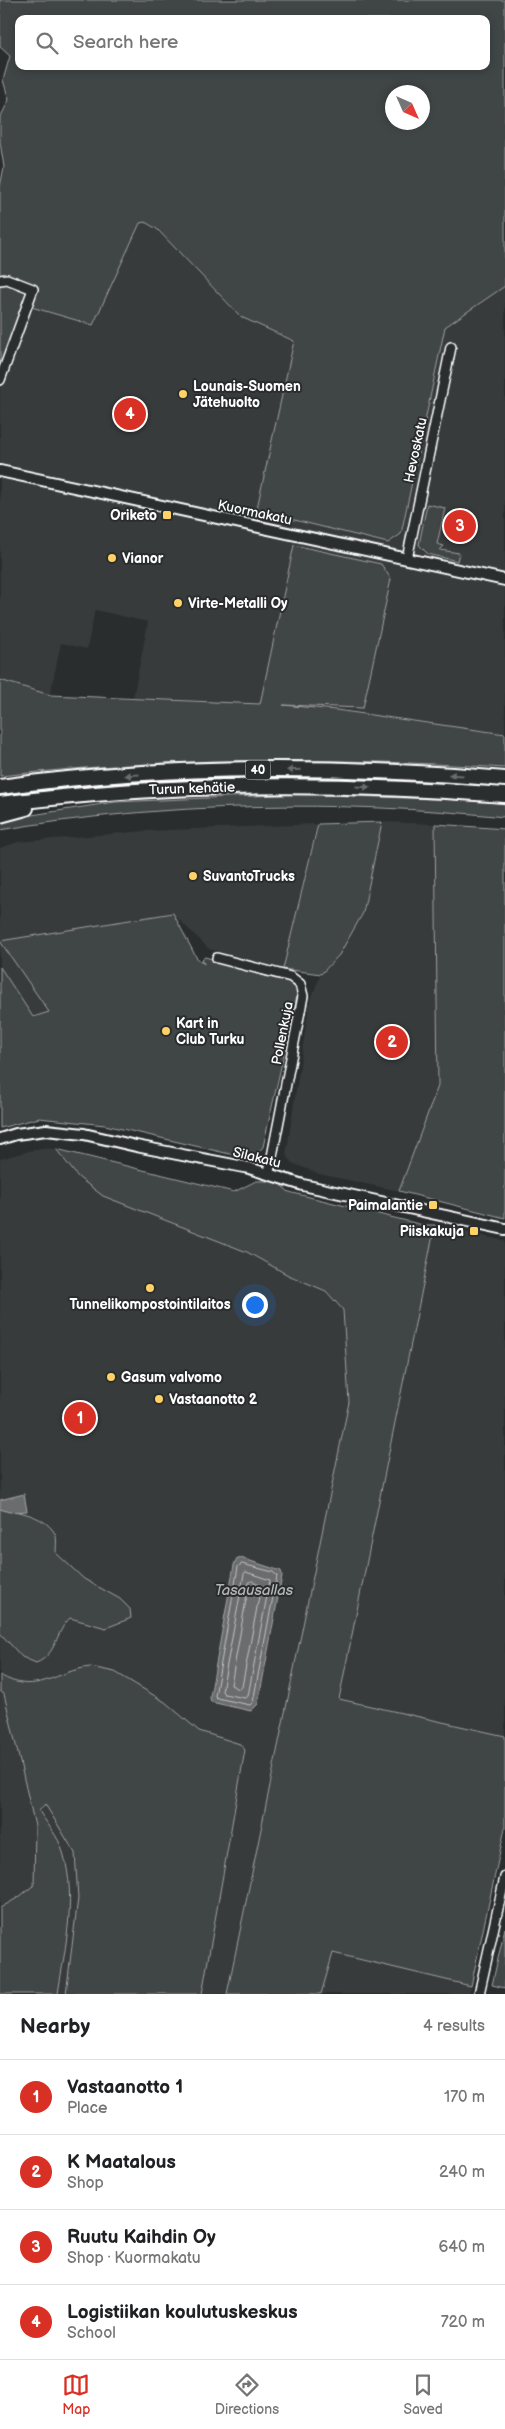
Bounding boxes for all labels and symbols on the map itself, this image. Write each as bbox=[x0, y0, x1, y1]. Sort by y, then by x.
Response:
north arrow bbox=[385, 85, 430, 130]
place label: Lounais-Suomen Jätehuolto bbox=[193, 378, 301, 411]
marker: Lounais-Suomen Jätehuolto bbox=[177, 388, 189, 400]
pin: 4 bbox=[114, 395, 146, 433]
street label: Hevoskatu bbox=[400, 416, 431, 484]
street label: Kuormakatu bbox=[216, 496, 294, 529]
place label: Oriketo bbox=[110, 507, 157, 524]
pin: 3 bbox=[444, 507, 476, 545]
marker: Oriketo bbox=[161, 509, 173, 521]
place label: Vianor bbox=[122, 550, 164, 567]
marker: Vianor bbox=[106, 552, 118, 564]
place label: Virte-Metalli Oy bbox=[188, 595, 288, 612]
marker: Virte-Metalli Oy bbox=[172, 597, 184, 609]
road number: 40 bbox=[246, 760, 270, 780]
one-way arrow bbox=[286, 766, 302, 774]
one-way arrow bbox=[448, 770, 464, 778]
one-way arrow bbox=[123, 771, 139, 779]
street label: Turun kehätie bbox=[149, 779, 235, 798]
one-way arrow bbox=[356, 783, 372, 791]
place label: SuvantoTrucks bbox=[203, 868, 295, 885]
marker: SuvantoTrucks bbox=[187, 870, 199, 882]
street label: Pollenkuja bbox=[268, 1000, 297, 1066]
place label: Kart in Club Turku bbox=[176, 1015, 245, 1048]
pin: 2 bbox=[376, 1023, 408, 1061]
marker: Kart in Club Turku bbox=[160, 1025, 172, 1037]
street label: Silakatu bbox=[231, 1143, 283, 1172]
place label: Paimalantie bbox=[348, 1197, 423, 1214]
marker: Paimalantie bbox=[427, 1199, 439, 1211]
place label: Piiskakuja bbox=[400, 1223, 464, 1240]
marker: Piiskakuja bbox=[468, 1225, 480, 1237]
marker: Tunnelikompostointilaitos bbox=[144, 1282, 156, 1294]
your location bbox=[242, 1292, 268, 1318]
place label: Tunnelikompostointilaitos bbox=[69, 1296, 231, 1313]
place label: Gasum valvomo bbox=[121, 1369, 222, 1386]
marker: Gasum valvomo bbox=[105, 1371, 117, 1383]
place label: Vastaanotto 2 bbox=[169, 1391, 258, 1408]
marker: Vastaanotto 2 bbox=[153, 1393, 165, 1405]
pin: 1 bbox=[64, 1399, 96, 1437]
water label: Tasausallas bbox=[215, 1581, 294, 1600]

